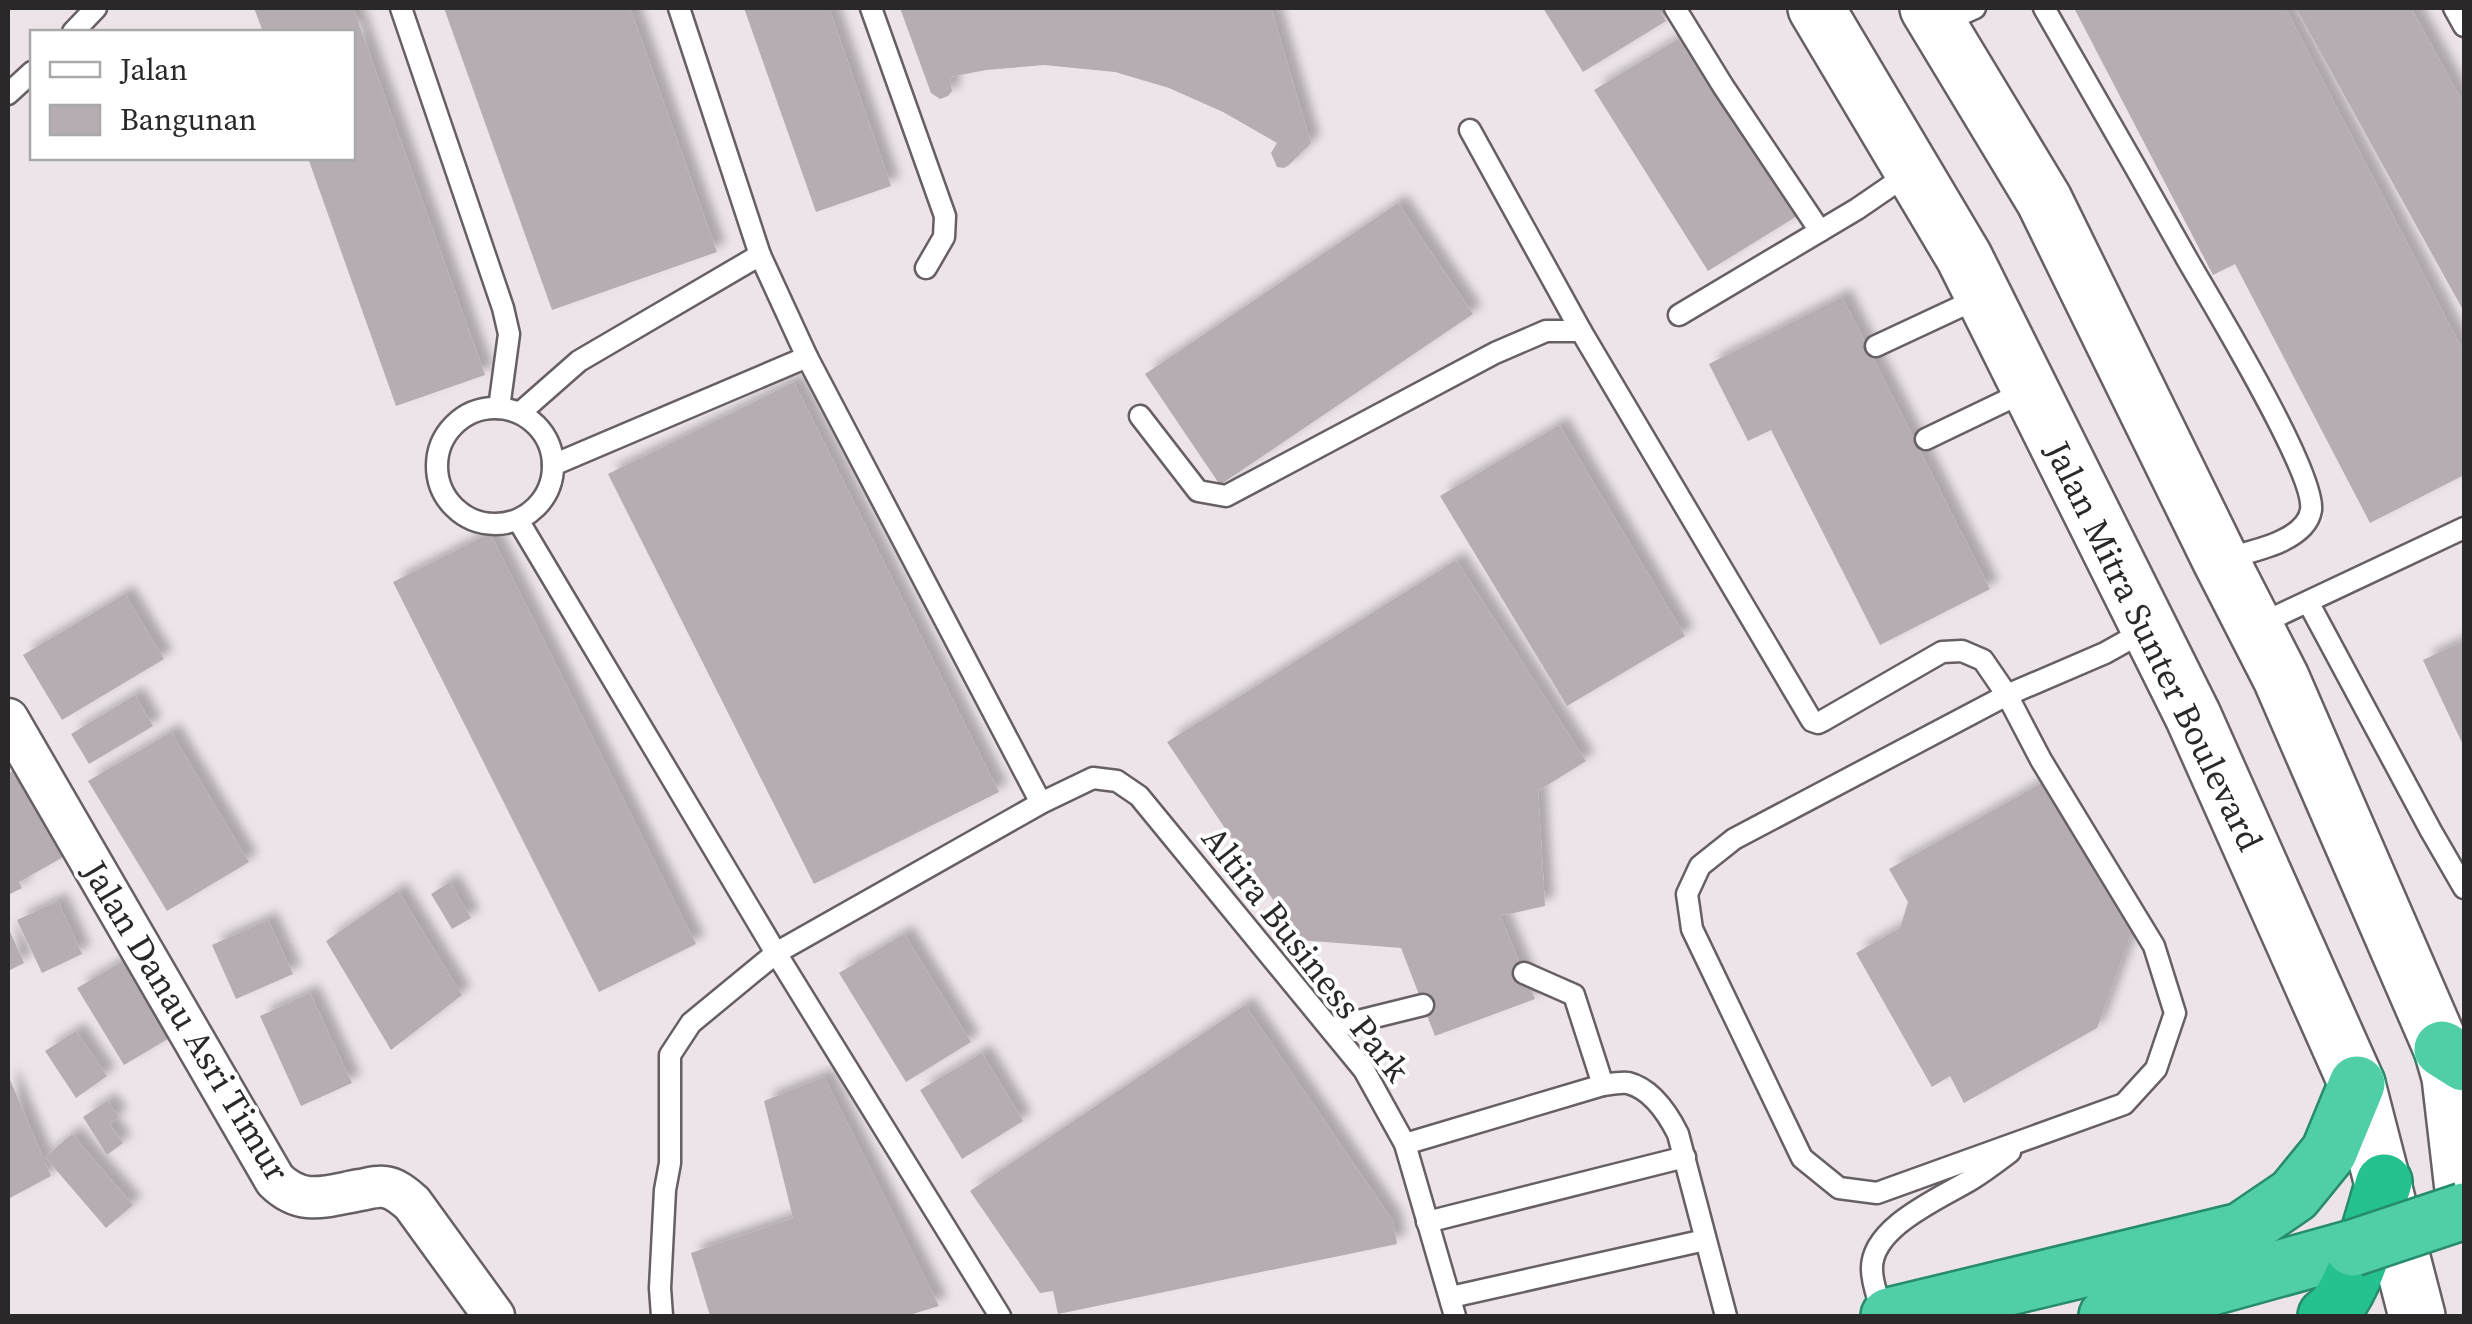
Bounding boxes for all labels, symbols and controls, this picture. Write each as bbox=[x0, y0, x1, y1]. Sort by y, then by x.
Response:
legend bbox=[30, 30, 355, 160]
text: Jalan bbox=[119, 49, 188, 90]
text: Bangunan bbox=[120, 99, 257, 140]
street label: Jalan Mitra Sunter Boulevard bbox=[2033, 432, 2274, 859]
street label: Altira Business Park bbox=[1191, 816, 1422, 1093]
street label: Jalan Danau Asri Timur bbox=[71, 851, 301, 1191]

